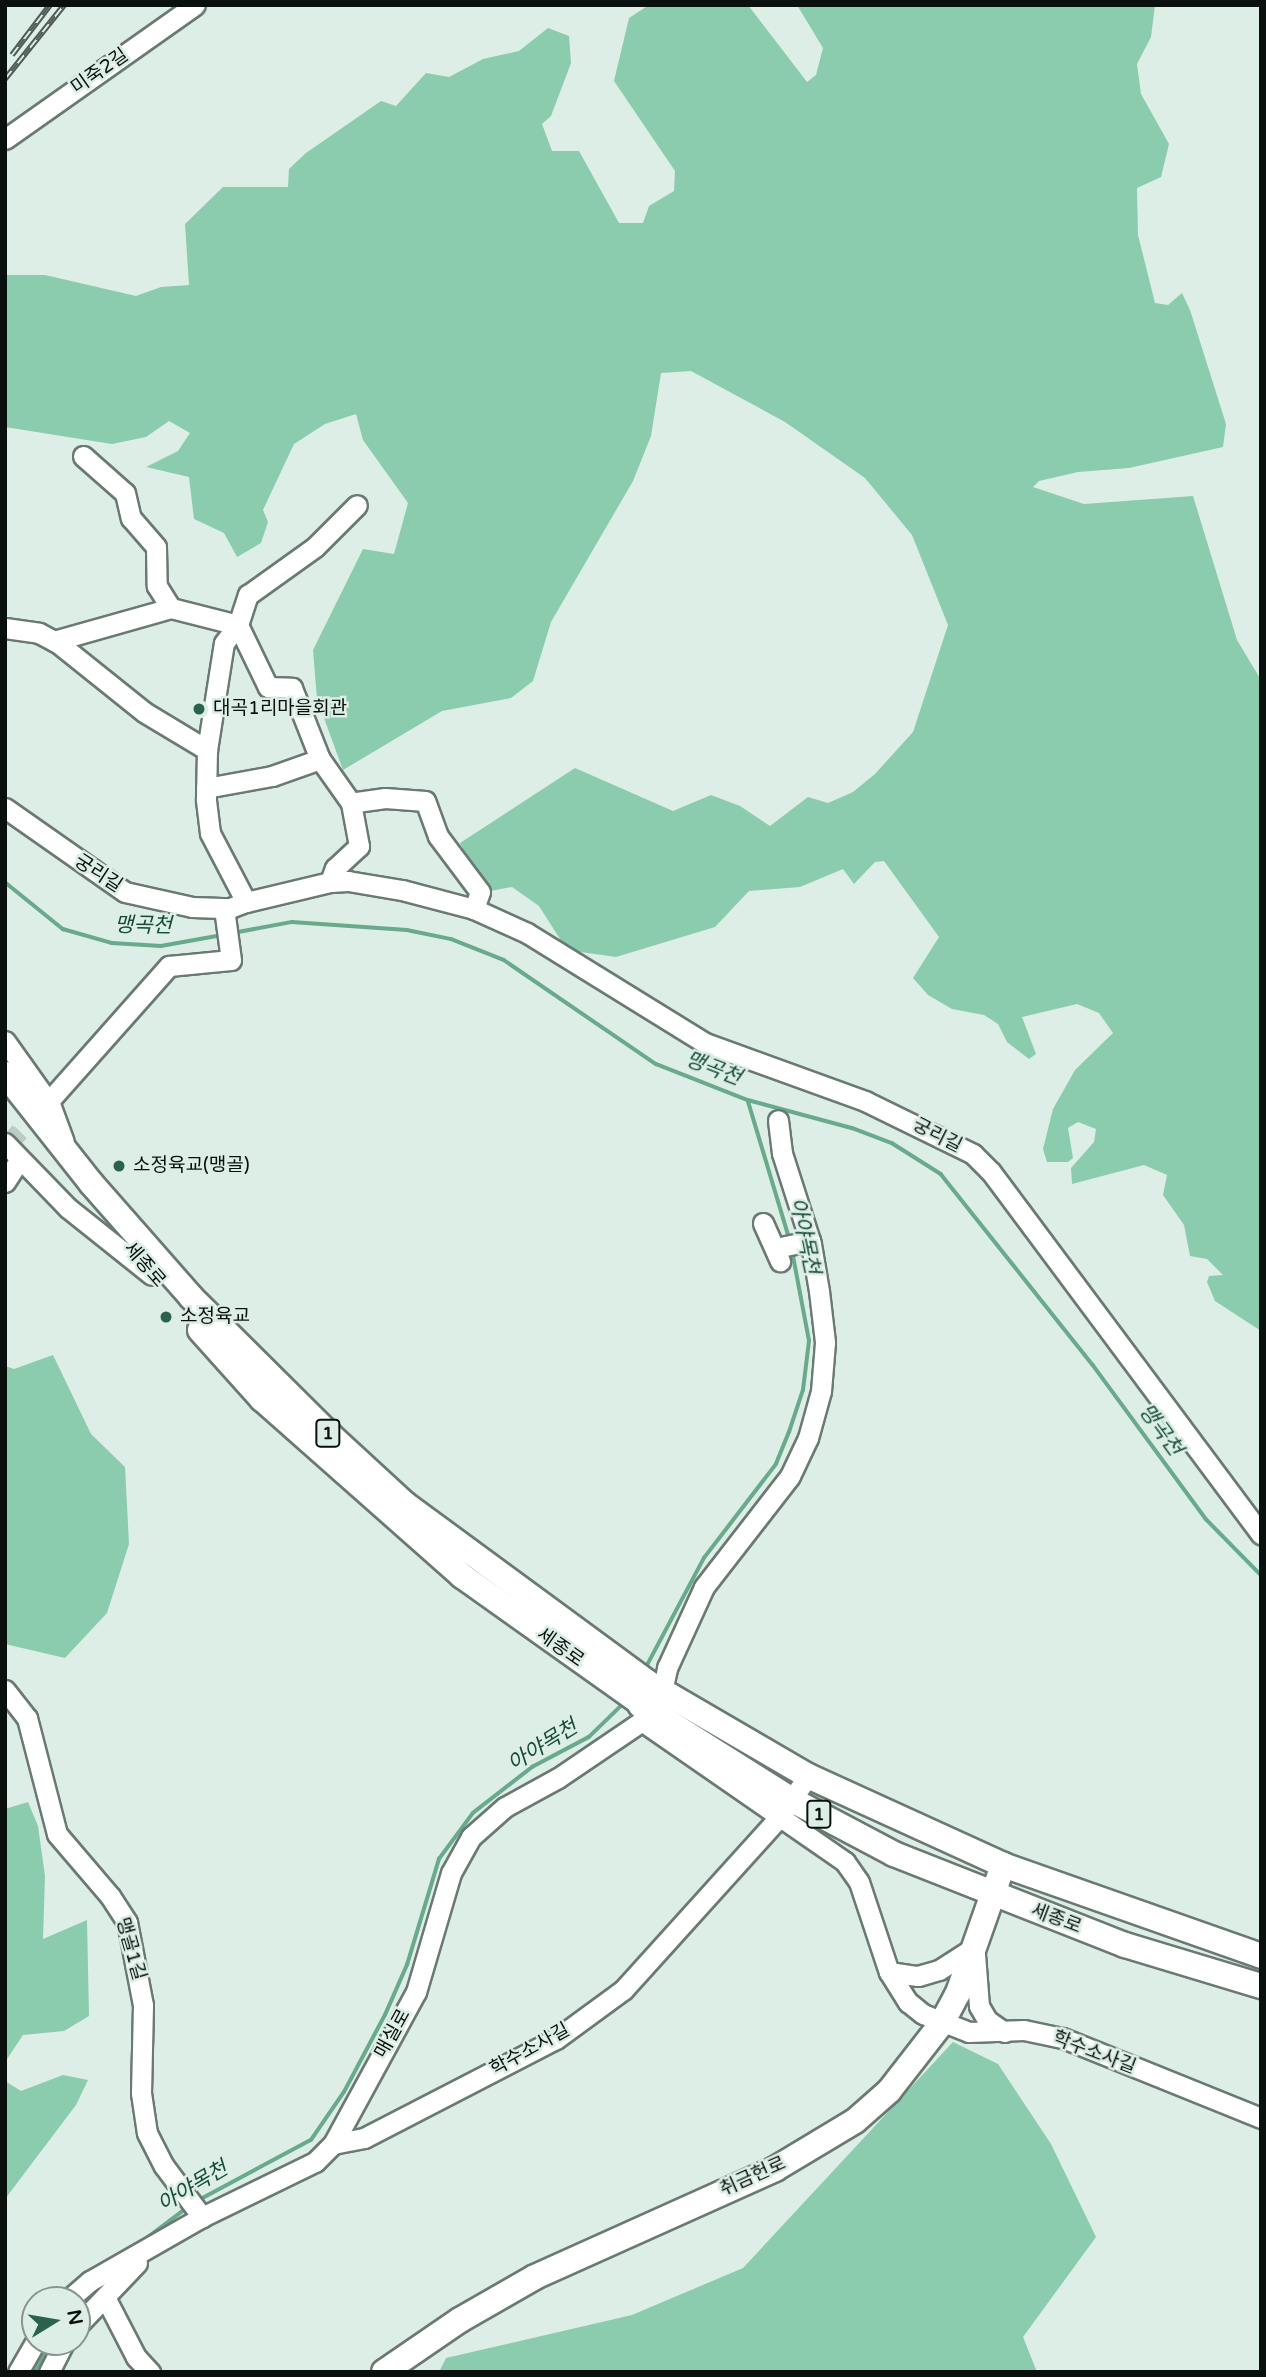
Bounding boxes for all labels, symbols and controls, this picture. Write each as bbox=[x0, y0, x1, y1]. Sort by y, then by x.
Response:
street label: 미죽2길 bbox=[67, 44, 133, 100]
place label: 대곡1리마을회관 bbox=[213, 698, 347, 720]
marker: 대곡1리마을회관 bbox=[191, 701, 207, 717]
street label: 궁리길 bbox=[70, 850, 126, 898]
water label: 맹곡천 bbox=[114, 913, 172, 939]
water label: 맹곡천 bbox=[681, 1047, 745, 1091]
street label: 궁리길 bbox=[908, 1114, 966, 1158]
place label: 소정육교(맹골) bbox=[133, 1155, 250, 1177]
marker: 소정육교(맹골) bbox=[111, 1158, 127, 1174]
water label: 아야목천 bbox=[784, 1196, 824, 1276]
street label: 세종로 bbox=[118, 1238, 170, 1292]
place label: 소정육교 bbox=[180, 1306, 250, 1328]
marker: 소정육교 bbox=[158, 1309, 174, 1325]
water label: 맹곡천 bbox=[1133, 1399, 1187, 1461]
road number: 1 bbox=[314, 1418, 342, 1448]
street label: 세종로 bbox=[532, 1624, 588, 1672]
water label: 아야목천 bbox=[504, 1715, 582, 1777]
road number: 1 bbox=[805, 1800, 833, 1828]
street label: 세종로 bbox=[1027, 1899, 1085, 1939]
street label: 맹골1길 bbox=[110, 1915, 150, 1983]
street label: 매실로 bbox=[370, 2006, 416, 2062]
street label: 학수소사길 bbox=[486, 2019, 574, 2081]
street label: 학수소사길 bbox=[1049, 2027, 1139, 2079]
street label: 취금헌로 bbox=[716, 2152, 790, 2202]
water label: 아야목천 bbox=[153, 2156, 233, 2218]
north arrow bbox=[21, 2286, 91, 2356]
text: N bbox=[62, 2308, 87, 2327]

